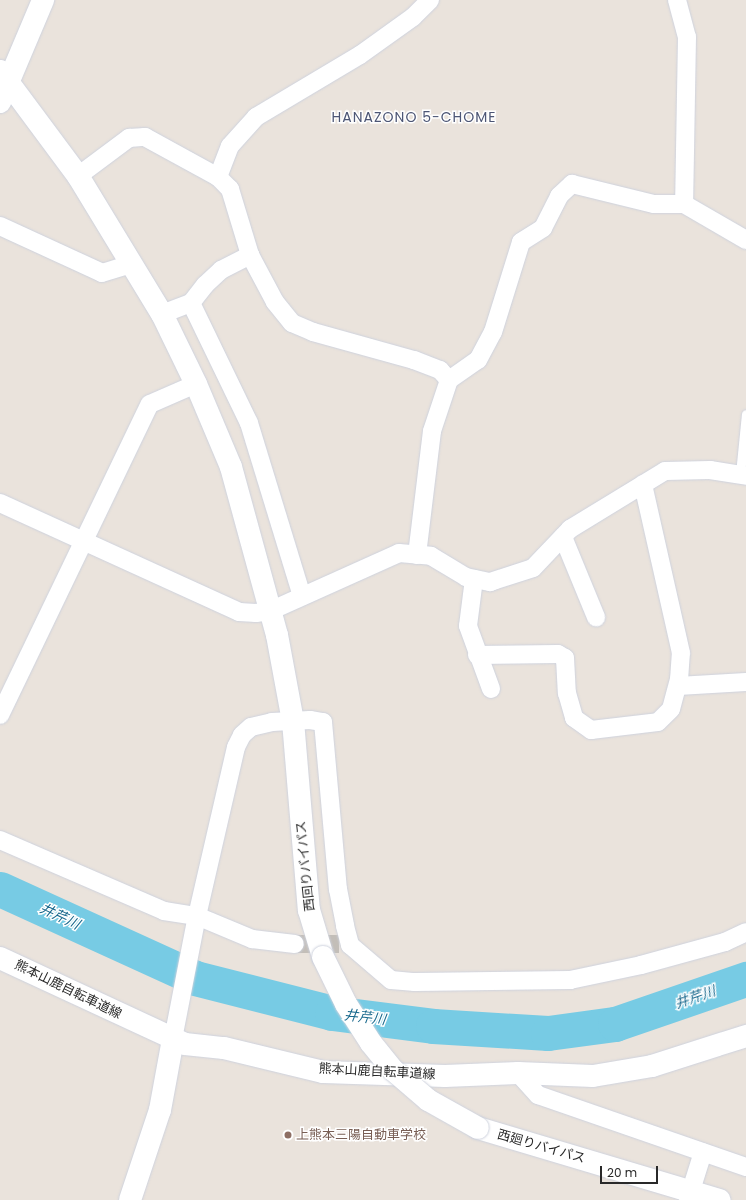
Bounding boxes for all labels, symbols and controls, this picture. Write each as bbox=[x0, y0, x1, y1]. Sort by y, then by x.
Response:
district label: HANAZONO 5-CHOME bbox=[332, 109, 496, 125]
street label: 西回りバイパス bbox=[293, 820, 319, 912]
water label: 井芹川 bbox=[37, 900, 83, 932]
street label: 熊本山鹿自転車道線 bbox=[12, 957, 124, 1023]
water label: 井芹川 bbox=[672, 982, 718, 1012]
water label: 井芹川 bbox=[343, 1006, 387, 1028]
street label: 熊本山鹿自転車道線 bbox=[318, 1061, 436, 1083]
place label: 上熊本三陽自動車学校 bbox=[296, 1127, 426, 1143]
street label: 西廻りバイパス bbox=[495, 1127, 587, 1167]
marker: 上熊本三陽自動車学校 bbox=[283, 1130, 293, 1140]
scale bar bbox=[602, 1158, 660, 1184]
text: 20 m bbox=[607, 1164, 637, 1181]

